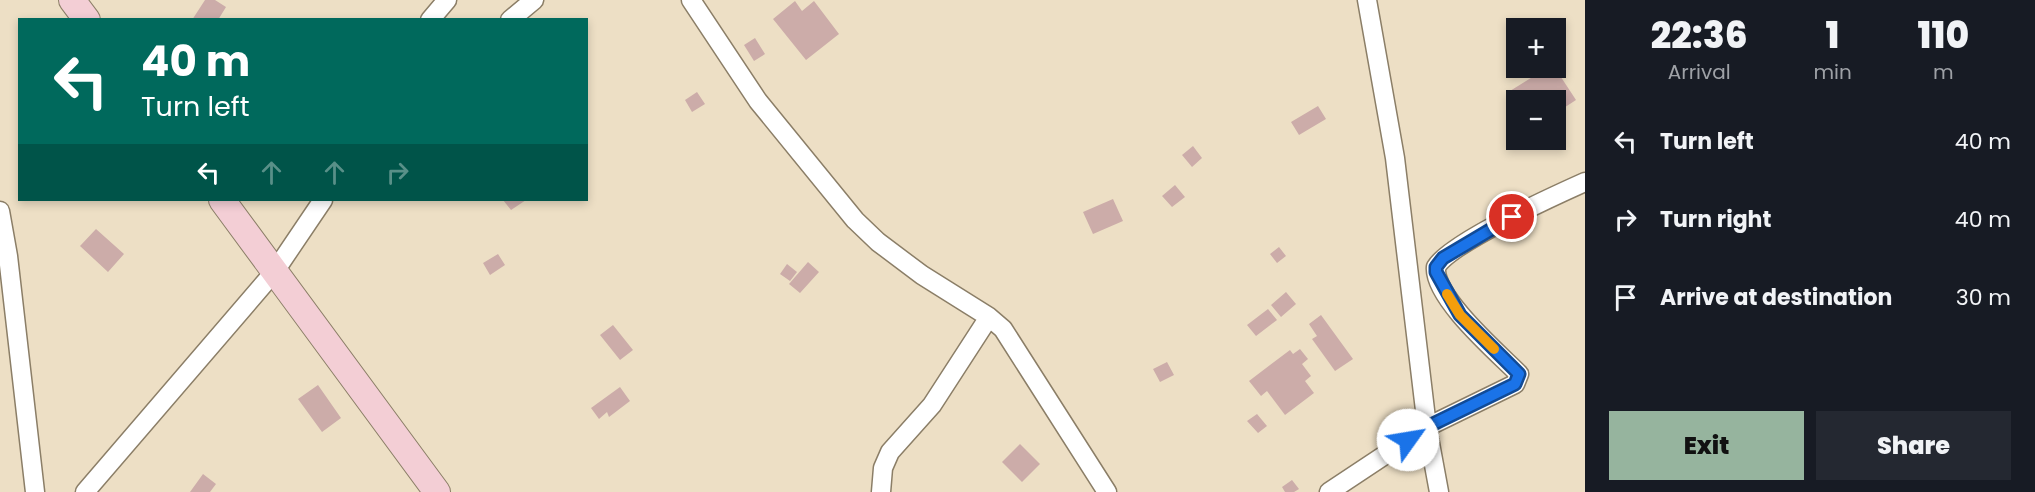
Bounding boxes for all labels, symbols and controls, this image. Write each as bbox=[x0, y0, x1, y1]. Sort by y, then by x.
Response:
text: 22:36 bbox=[1651, 10, 1748, 61]
text: 1 bbox=[1826, 10, 1840, 61]
text: 110 bbox=[1918, 10, 1969, 61]
map controls bbox=[1506, 18, 1566, 150]
button: + bbox=[1506, 18, 1566, 78]
text: 40 m bbox=[141, 32, 250, 91]
icon: left bbox=[42, 42, 120, 120]
text: Arrival bbox=[1668, 58, 1731, 86]
text: min bbox=[1813, 58, 1852, 86]
text: m bbox=[1933, 58, 1954, 86]
text: Turn left bbox=[141, 88, 250, 125]
button: − bbox=[1506, 90, 1566, 150]
icon: left bbox=[1609, 125, 1642, 158]
text: Turn left bbox=[1660, 126, 1754, 157]
text: 40 m bbox=[1955, 126, 2011, 157]
icon: left bbox=[192, 156, 225, 189]
icon: ahead bbox=[255, 156, 288, 189]
icon: ahead bbox=[318, 156, 351, 189]
icon: right bbox=[381, 156, 414, 189]
pin bbox=[1486, 191, 1537, 242]
icon: arrive bbox=[1495, 200, 1528, 233]
icon: right bbox=[1609, 203, 1642, 236]
text: Turn right bbox=[1660, 204, 1771, 235]
text: 40 m bbox=[1955, 204, 2011, 235]
icon: arrive bbox=[1609, 281, 1642, 314]
text: Arrive at destination bbox=[1660, 282, 1892, 313]
text: 30 m bbox=[1956, 282, 2011, 313]
position arrow bbox=[1376, 408, 1440, 472]
button: Exit bbox=[1609, 411, 1804, 480]
button: Share bbox=[1816, 411, 2011, 480]

